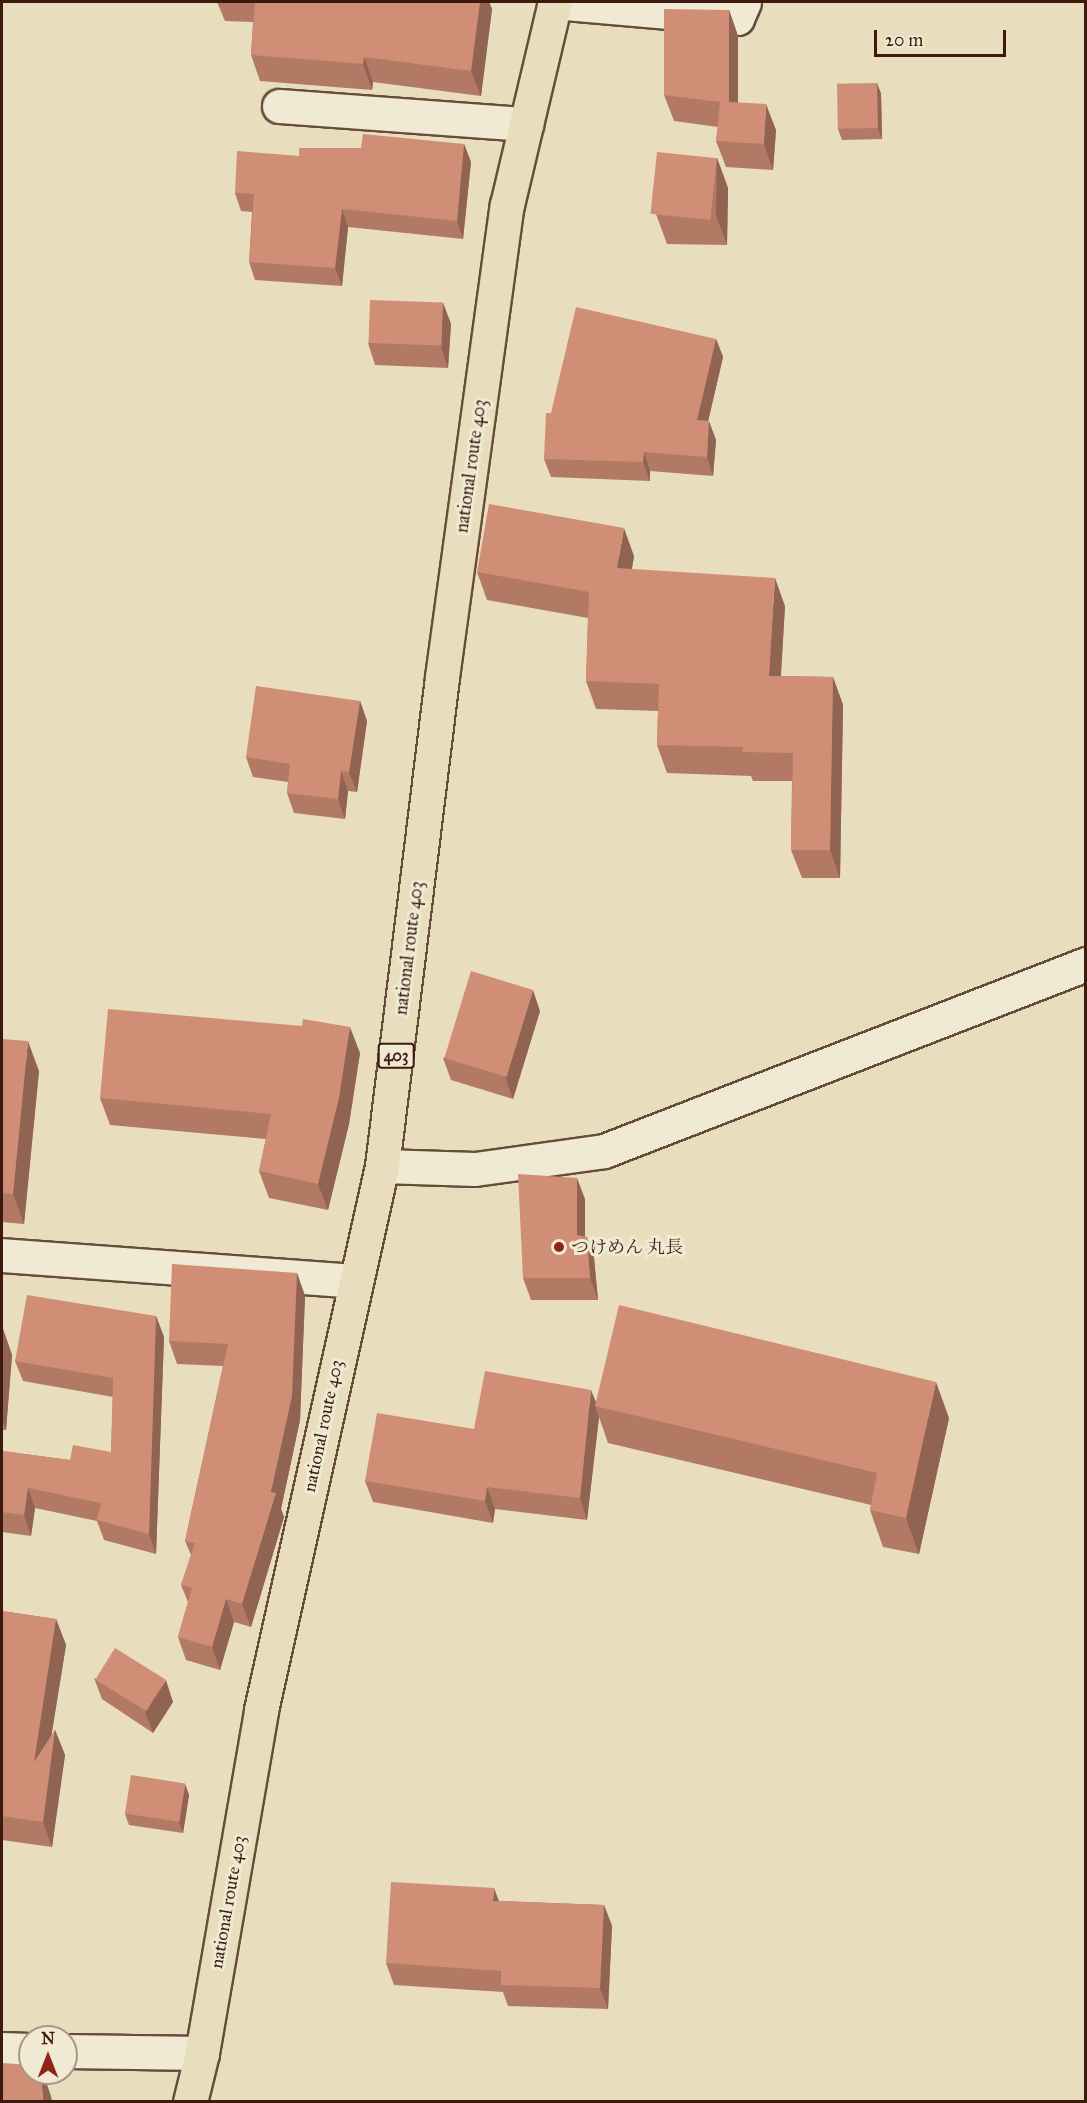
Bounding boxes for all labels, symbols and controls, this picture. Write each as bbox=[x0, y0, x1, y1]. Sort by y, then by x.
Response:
scale bar bbox=[877, 18, 1009, 56]
text: 20 m bbox=[885, 29, 923, 51]
street label: national route 403 bbox=[451, 398, 491, 534]
street label: national route 403 bbox=[390, 880, 428, 1016]
road number: 403 bbox=[376, 1043, 416, 1069]
place label: つけめん 丸長 bbox=[571, 1236, 683, 1258]
marker: つけめん 丸長 bbox=[552, 1240, 566, 1254]
street label: national route 403 bbox=[298, 1358, 348, 1494]
street label: national route 403 bbox=[206, 1834, 250, 1970]
north arrow bbox=[18, 2025, 78, 2085]
text: N bbox=[41, 2029, 55, 2048]

